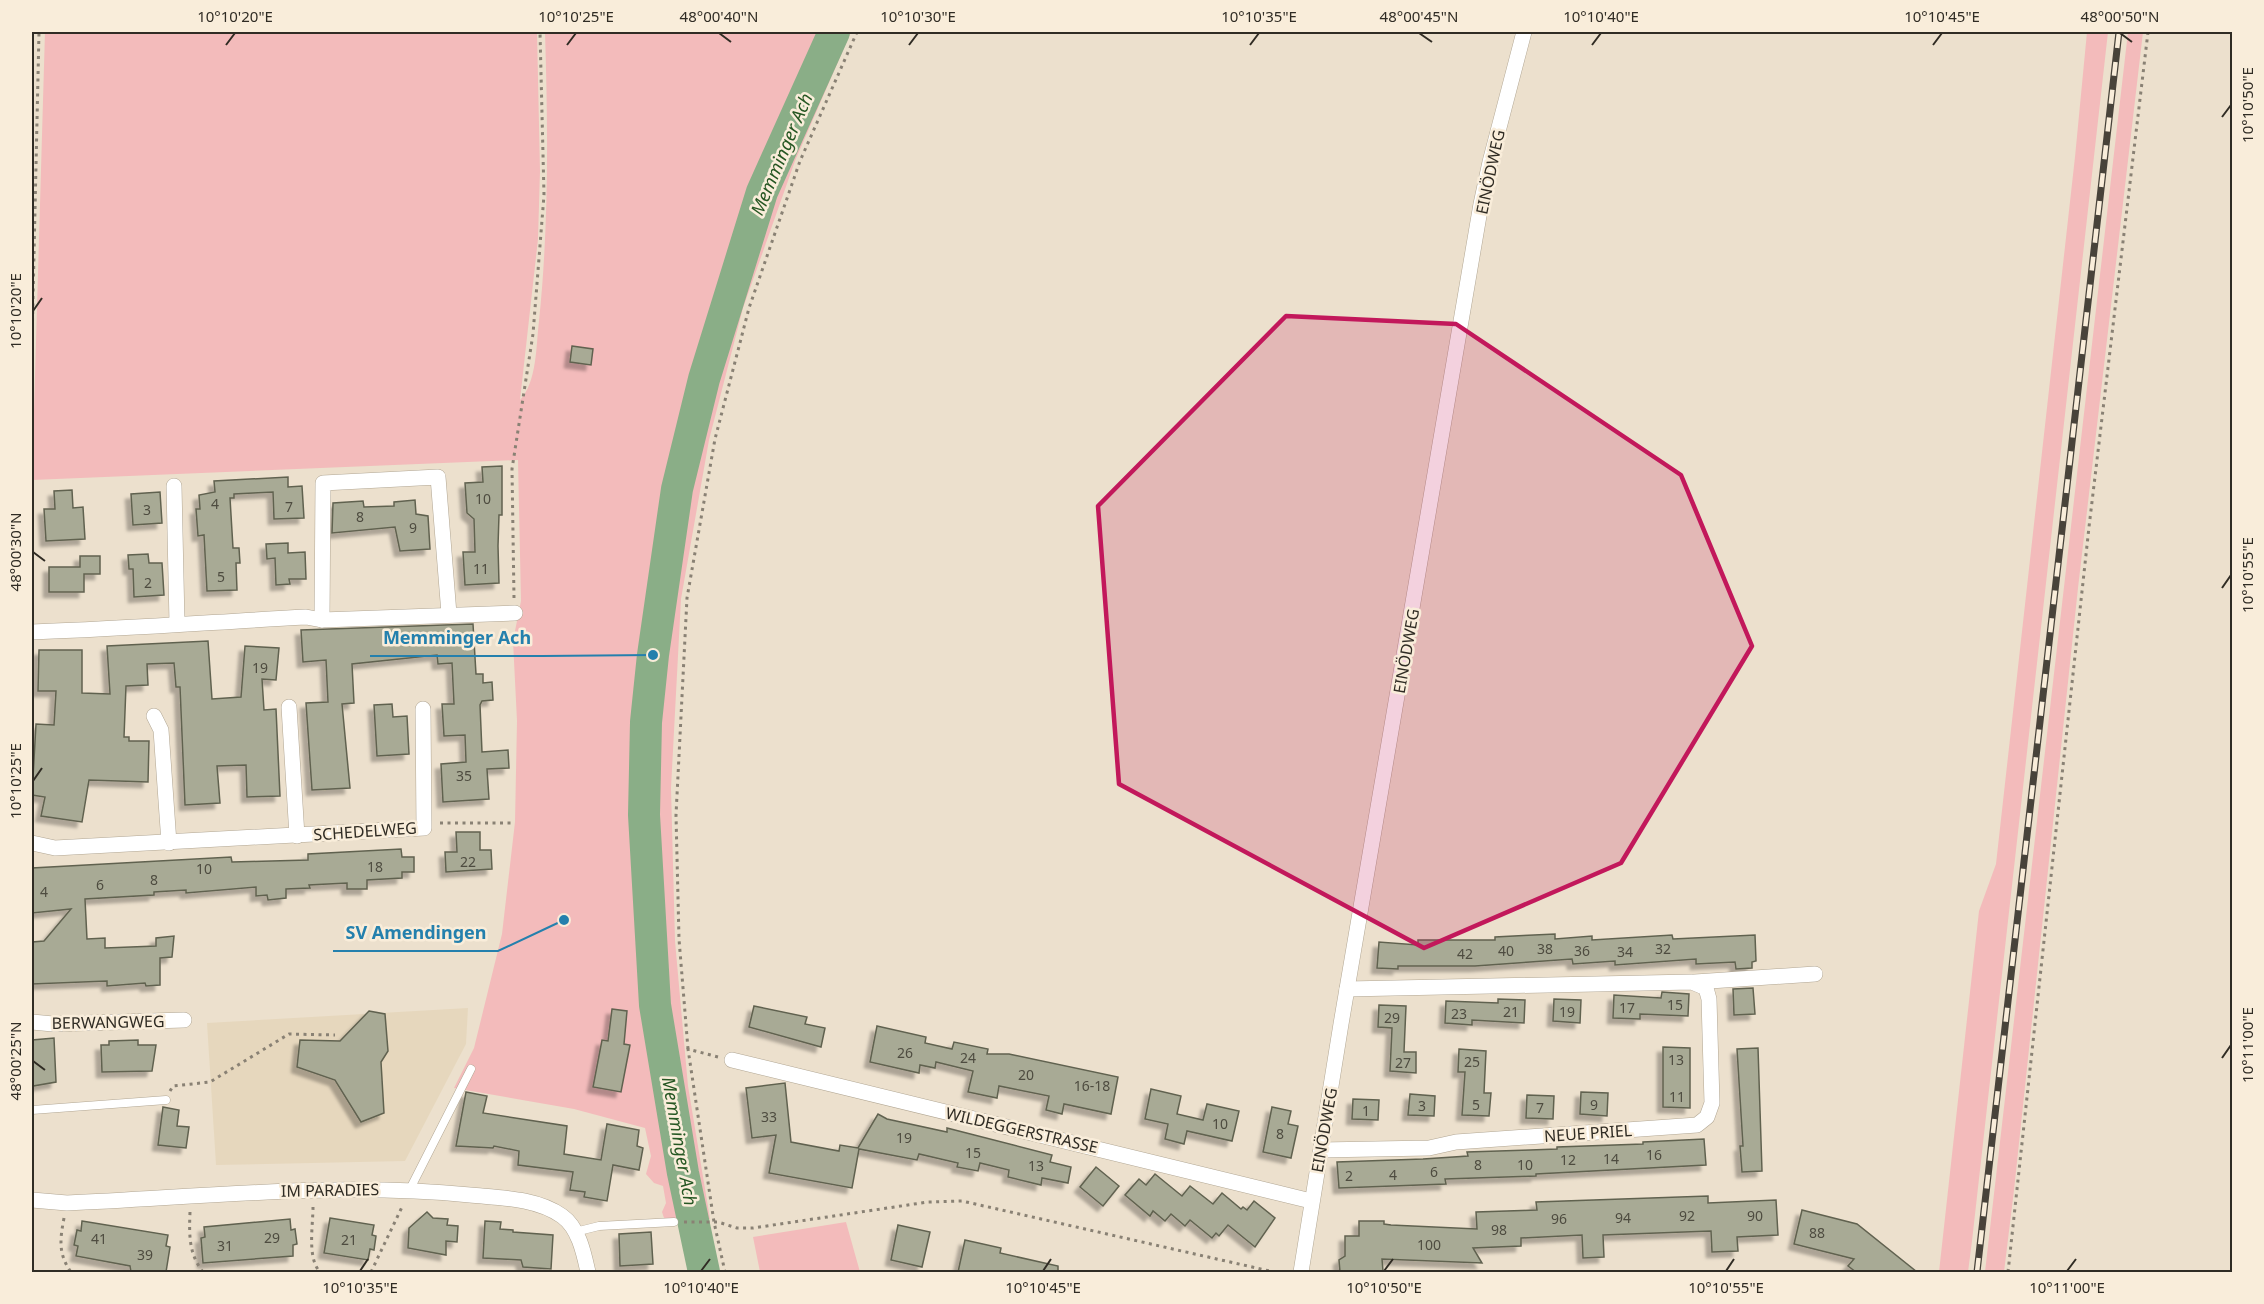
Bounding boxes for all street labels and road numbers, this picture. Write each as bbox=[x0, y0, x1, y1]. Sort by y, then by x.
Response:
street label: EINÖDWEG bbox=[1470, 128, 1510, 216]
street label: EINÖDWEG bbox=[1388, 607, 1424, 695]
street label: SCHEDELWEG bbox=[312, 816, 418, 846]
street label: BERWANGWEG bbox=[51, 1010, 165, 1034]
street label: EINÖDWEG bbox=[1306, 1086, 1342, 1174]
street label: WILDEGGERSTRASSE bbox=[944, 1102, 1100, 1158]
street label: NEUE PRIEL bbox=[1543, 1119, 1633, 1147]
street label: IM PARADIES bbox=[281, 1178, 379, 1202]

